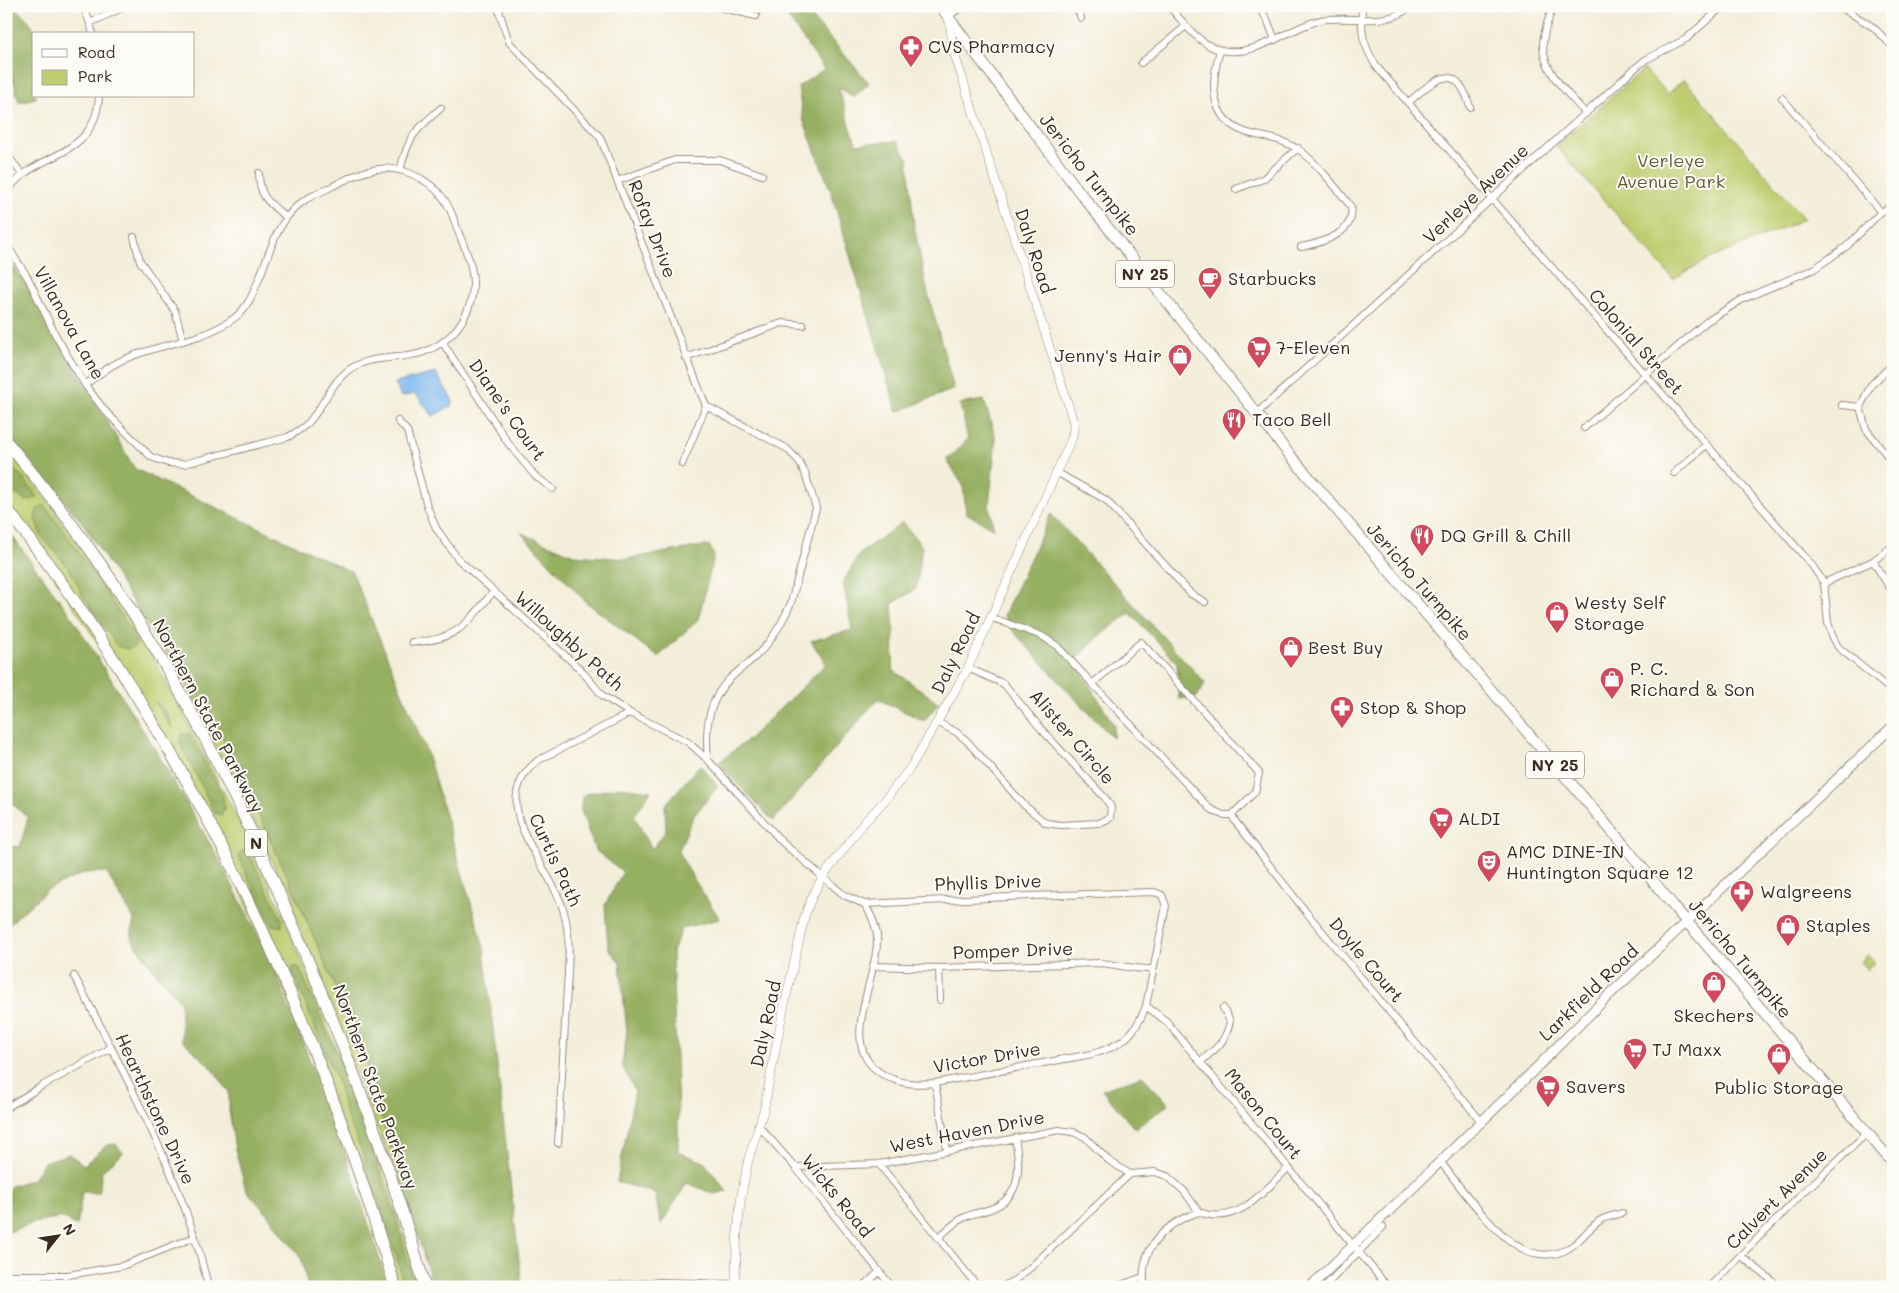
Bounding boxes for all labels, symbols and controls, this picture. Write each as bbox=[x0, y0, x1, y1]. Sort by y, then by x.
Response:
legend bbox=[32, 32, 195, 98]
pharmacy icon: CVS Pharmacy bbox=[898, 34, 924, 68]
place label: CVS Pharmacy bbox=[928, 34, 1055, 58]
text: Road bbox=[78, 42, 115, 62]
text: Park bbox=[78, 66, 112, 86]
street label: Jericho Turnpike bbox=[1034, 108, 1145, 240]
street label: Verleye Avenue bbox=[1417, 138, 1533, 248]
park label: Verleye Avenue Park bbox=[1617, 148, 1725, 193]
street label: Rofay Drive bbox=[623, 176, 683, 281]
street label: Daly Road bbox=[1010, 205, 1060, 296]
road number: NY 25 bbox=[1116, 260, 1174, 288]
street label: Villanova Lane bbox=[29, 261, 111, 384]
cafe icon: Starbucks bbox=[1197, 266, 1223, 300]
place label: Starbucks bbox=[1228, 266, 1317, 290]
street label: Colonial Street bbox=[1584, 283, 1689, 399]
supermarket icon: 7-Eleven bbox=[1246, 335, 1272, 369]
place label: 7-Eleven bbox=[1276, 335, 1350, 359]
place label: Jenny's Hair bbox=[1055, 343, 1162, 367]
shop icon: Jenny's Hair bbox=[1167, 343, 1193, 377]
street label: Diane's Court bbox=[464, 354, 552, 465]
restaurant icon: Taco Bell bbox=[1221, 407, 1247, 441]
place label: Taco Bell bbox=[1252, 407, 1332, 431]
street label: Jericho Turnpike bbox=[1362, 517, 1478, 645]
restaurant icon: DQ Grill & Chill bbox=[1409, 523, 1435, 557]
place label: DQ Grill & Chill bbox=[1440, 523, 1571, 547]
street label: Willoughby Path bbox=[510, 585, 629, 695]
place label: Westy Self Storage bbox=[1574, 590, 1667, 635]
shop icon: Westy Self Storage bbox=[1544, 600, 1570, 634]
street label: Daly Road bbox=[925, 608, 985, 697]
street label: Northern State Parkway bbox=[147, 614, 270, 817]
shop icon: Best Buy bbox=[1278, 635, 1304, 669]
place label: Best Buy bbox=[1308, 635, 1383, 659]
place label: P. C. Richard & Son bbox=[1630, 656, 1755, 701]
shop icon: P. C. Richard & Son bbox=[1599, 666, 1625, 700]
street label: Alister Circle bbox=[1025, 684, 1121, 789]
pharmacy icon: Stop & Shop bbox=[1329, 695, 1355, 729]
place label: Stop & Shop bbox=[1360, 695, 1466, 719]
road number: NY 25 bbox=[1526, 752, 1584, 778]
supermarket icon: ALDI bbox=[1428, 806, 1454, 840]
place label: ALDI bbox=[1458, 806, 1500, 830]
street label: Curtis Path bbox=[524, 809, 588, 910]
road number: N bbox=[245, 830, 267, 856]
place label: AMC DINE-IN Huntington Square 12 bbox=[1506, 839, 1694, 884]
theatre icon: AMC DINE-IN Huntington Square 12 bbox=[1476, 849, 1502, 883]
street label: Phyllis Drive bbox=[934, 868, 1042, 896]
pharmacy icon: Walgreens bbox=[1729, 879, 1755, 913]
place label: Walgreens bbox=[1760, 879, 1852, 903]
street label: Jericho Turnpike bbox=[1684, 894, 1798, 1023]
street label: Doyle Court bbox=[1324, 912, 1409, 1007]
shop icon: Staples bbox=[1775, 913, 1801, 947]
place label: Staples bbox=[1806, 913, 1871, 937]
street label: Pomper Drive bbox=[952, 936, 1074, 964]
street label: Larkfield Road bbox=[1533, 939, 1643, 1046]
shop icon: Skechers bbox=[1701, 970, 1727, 1004]
street label: Daly Road bbox=[744, 978, 786, 1069]
street label: Northern State Parkway bbox=[328, 981, 424, 1192]
place label: Skechers bbox=[1674, 1003, 1754, 1027]
street label: Hearthstone Drive bbox=[110, 1029, 201, 1188]
street label: Victor Drive bbox=[931, 1036, 1042, 1078]
supermarket icon: TJ Maxx bbox=[1622, 1037, 1648, 1071]
place label: TJ Maxx bbox=[1652, 1037, 1722, 1061]
shop icon: Public Storage bbox=[1766, 1042, 1792, 1076]
street label: Mason Court bbox=[1220, 1063, 1308, 1164]
supermarket icon: Savers bbox=[1535, 1074, 1561, 1108]
place label: Savers bbox=[1566, 1074, 1626, 1098]
place label: Public Storage bbox=[1714, 1075, 1844, 1099]
street label: West Haven Drive bbox=[887, 1104, 1046, 1158]
street label: Calvert Avenue bbox=[1720, 1142, 1832, 1254]
street label: Wicks Road bbox=[797, 1149, 879, 1242]
north arrow bbox=[32, 1210, 82, 1260]
text: N bbox=[59, 1220, 81, 1239]

